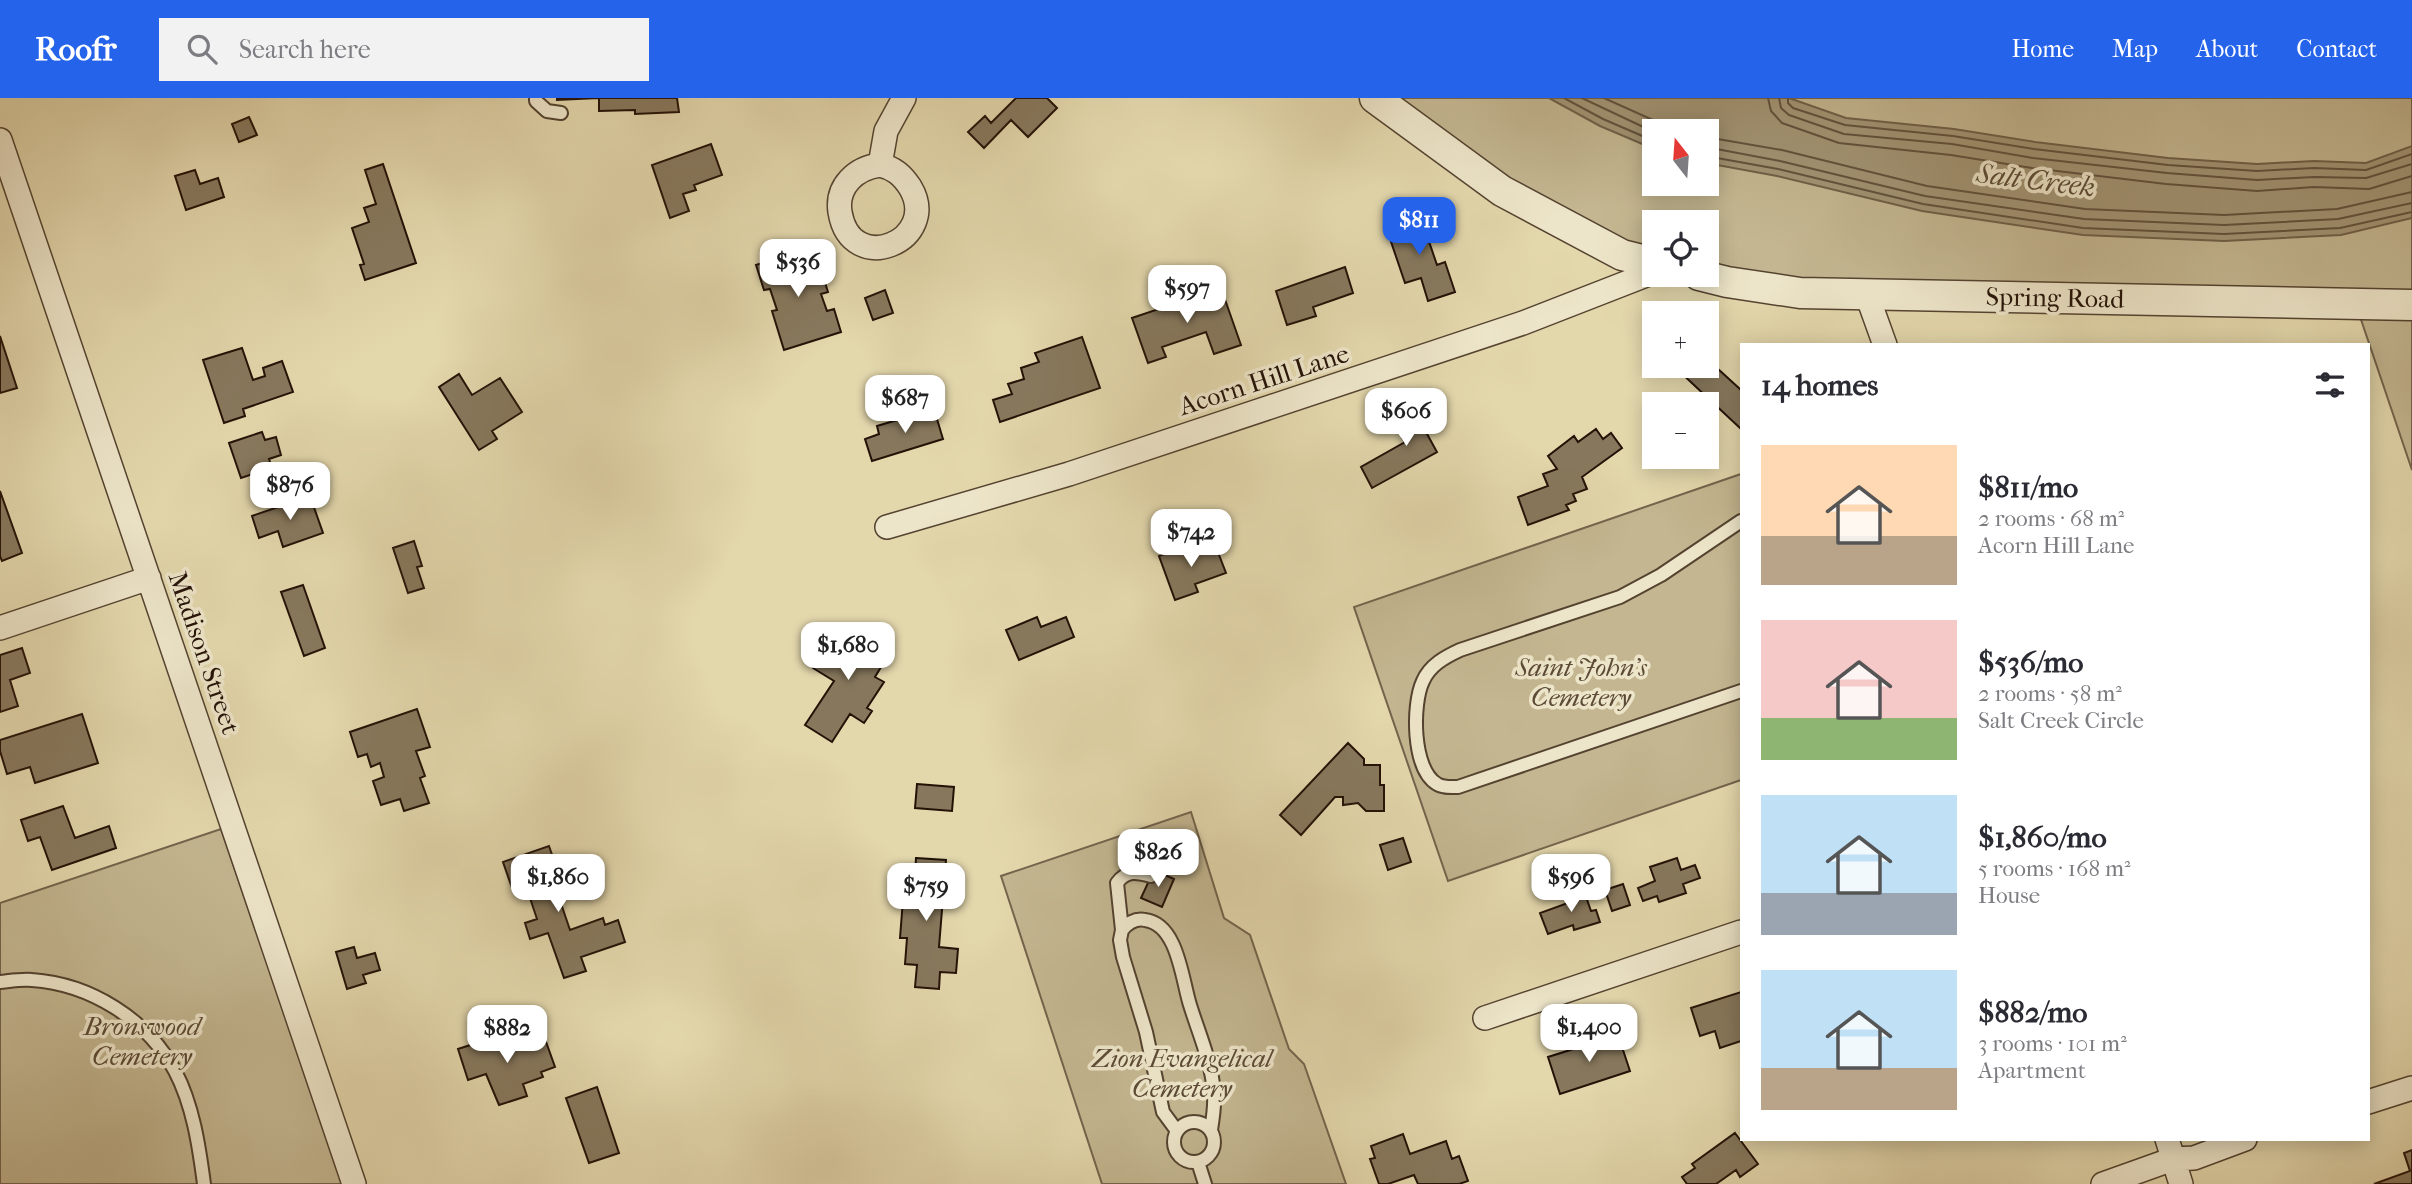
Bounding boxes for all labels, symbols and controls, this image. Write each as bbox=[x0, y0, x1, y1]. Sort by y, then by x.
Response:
search box bbox=[159, 18, 649, 81]
text: Roofr bbox=[35, 30, 117, 69]
icon: search bbox=[183, 30, 221, 68]
text: Search here bbox=[239, 34, 371, 65]
text: Home bbox=[2012, 35, 2074, 63]
text: Map bbox=[2112, 35, 2158, 63]
text: About bbox=[2196, 35, 2258, 63]
text: Contact bbox=[2296, 35, 2377, 63]
north arrow bbox=[1642, 119, 1718, 196]
map controls bbox=[1642, 119, 1719, 469]
water label: Salt Creek bbox=[1974, 156, 2097, 204]
pin: $811 bbox=[1378, 198, 1460, 257]
text: $811 bbox=[1399, 206, 1439, 233]
button: locate bbox=[1642, 210, 1719, 287]
pin: $536 bbox=[757, 240, 839, 299]
text: $536 bbox=[776, 248, 820, 275]
pin: $597 bbox=[1146, 266, 1228, 325]
text: $597 bbox=[1164, 274, 1210, 301]
street label: Spring Road bbox=[1985, 281, 2125, 315]
button: + bbox=[1642, 301, 1719, 378]
street label: Acorn Hill Lane bbox=[1174, 338, 1353, 422]
icon: filters bbox=[2311, 366, 2349, 404]
text: 14 homes bbox=[1761, 368, 1878, 403]
pin: $687 bbox=[864, 376, 946, 435]
text: $687 bbox=[881, 384, 929, 411]
pin: $606 bbox=[1365, 388, 1447, 448]
button: − bbox=[1642, 392, 1719, 469]
text: $606 bbox=[1381, 397, 1431, 424]
pin: $876 bbox=[249, 462, 331, 522]
text: $811/mo bbox=[1978, 470, 2078, 505]
text: $876 bbox=[266, 471, 314, 498]
icon: home bbox=[1817, 473, 1901, 557]
text: 2 rooms · 68 m² bbox=[1978, 505, 2124, 532]
pin: $742 bbox=[1150, 510, 1232, 569]
text: $742 bbox=[1167, 518, 1215, 545]
text: Acorn Hill Lane bbox=[1978, 532, 2134, 559]
street label: Madison Street bbox=[162, 568, 246, 739]
pin: $1,680 bbox=[791, 622, 905, 682]
text: $1,680 bbox=[817, 631, 879, 658]
text: $536/mo bbox=[1978, 645, 2083, 680]
icon: home bbox=[1817, 648, 1901, 732]
park label: Saint John's Cemetery bbox=[1514, 652, 1648, 713]
text: 2 rooms · 58 m² bbox=[1978, 680, 2122, 707]
text: Salt Creek Circle bbox=[1978, 707, 2144, 734]
text: $1,860/mo bbox=[1978, 820, 2107, 855]
icon: home bbox=[1817, 823, 1901, 907]
pin: $826 bbox=[1117, 830, 1199, 889]
text: $826 bbox=[1134, 838, 1182, 865]
pin: $1,860 bbox=[501, 854, 615, 914]
pin: $596 bbox=[1530, 854, 1612, 914]
text: 5 rooms · 168 m² bbox=[1978, 855, 2131, 882]
text: $1,860 bbox=[527, 863, 589, 890]
text: $596 bbox=[1547, 863, 1595, 890]
pin: $759 bbox=[885, 864, 967, 923]
text: $759 bbox=[903, 872, 949, 899]
text: House bbox=[1978, 882, 2040, 909]
text: $882/mo bbox=[1978, 995, 2087, 1030]
icon: home bbox=[1817, 998, 1901, 1082]
pin: $1,400 bbox=[1532, 1004, 1646, 1064]
pin: $882 bbox=[466, 1006, 548, 1065]
park label: Bronswood Cemetery bbox=[82, 1011, 204, 1072]
text: $1,400 bbox=[1556, 1013, 1622, 1040]
text: $882 bbox=[483, 1014, 531, 1041]
text: 3 rooms · 101 m² bbox=[1978, 1030, 2127, 1057]
park label: Zion Evangelical Cemetery bbox=[1090, 1043, 1274, 1104]
text: Apartment bbox=[1978, 1057, 2086, 1084]

